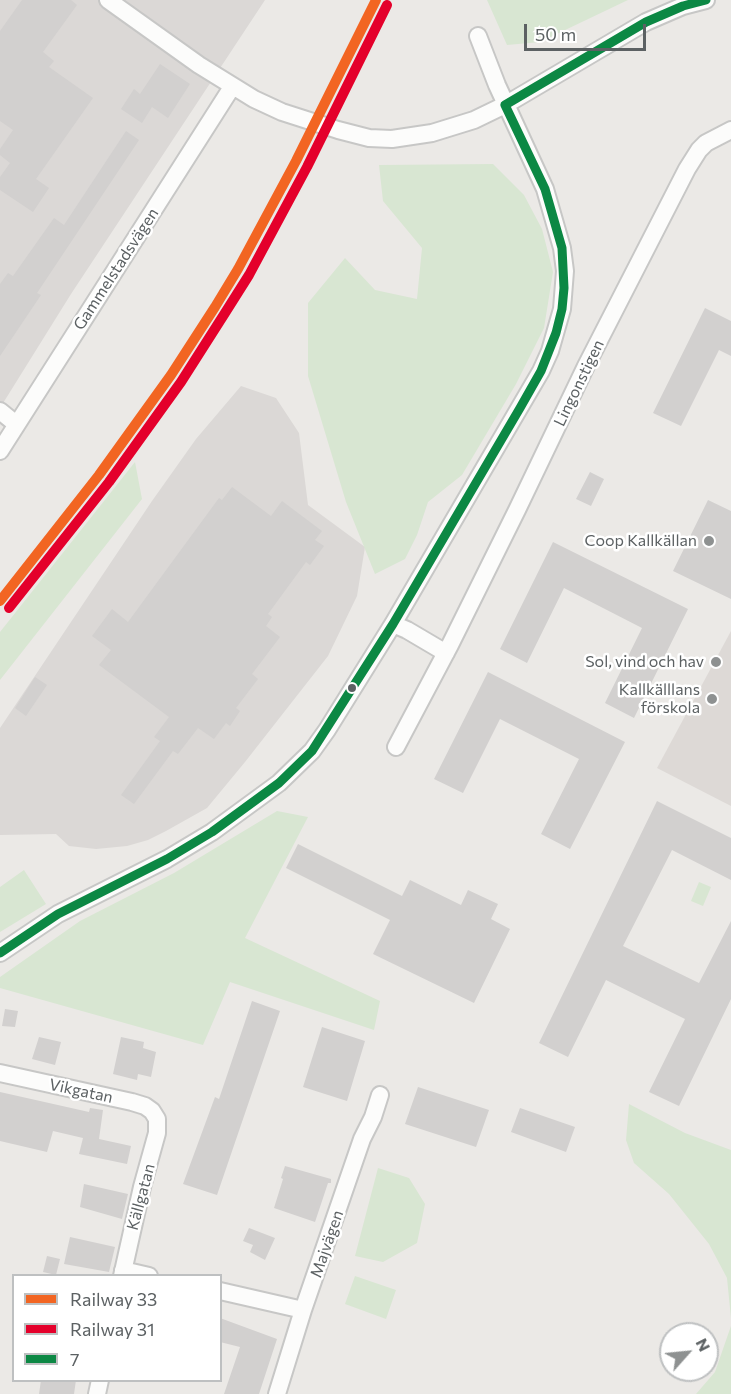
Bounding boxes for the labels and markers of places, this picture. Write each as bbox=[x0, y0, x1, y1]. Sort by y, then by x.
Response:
place label: Coop Kallkällan bbox=[585, 531, 697, 551]
marker: Coop Kallkällan bbox=[702, 534, 716, 548]
place label: Sol, vind och hav bbox=[585, 652, 704, 672]
marker: Sol, vind och hav bbox=[709, 655, 723, 669]
place label: Kallkälllans förskola bbox=[619, 680, 700, 718]
unlabelled marker bbox=[346, 682, 358, 694]
marker: Kallkälllans förskola bbox=[705, 692, 719, 706]

